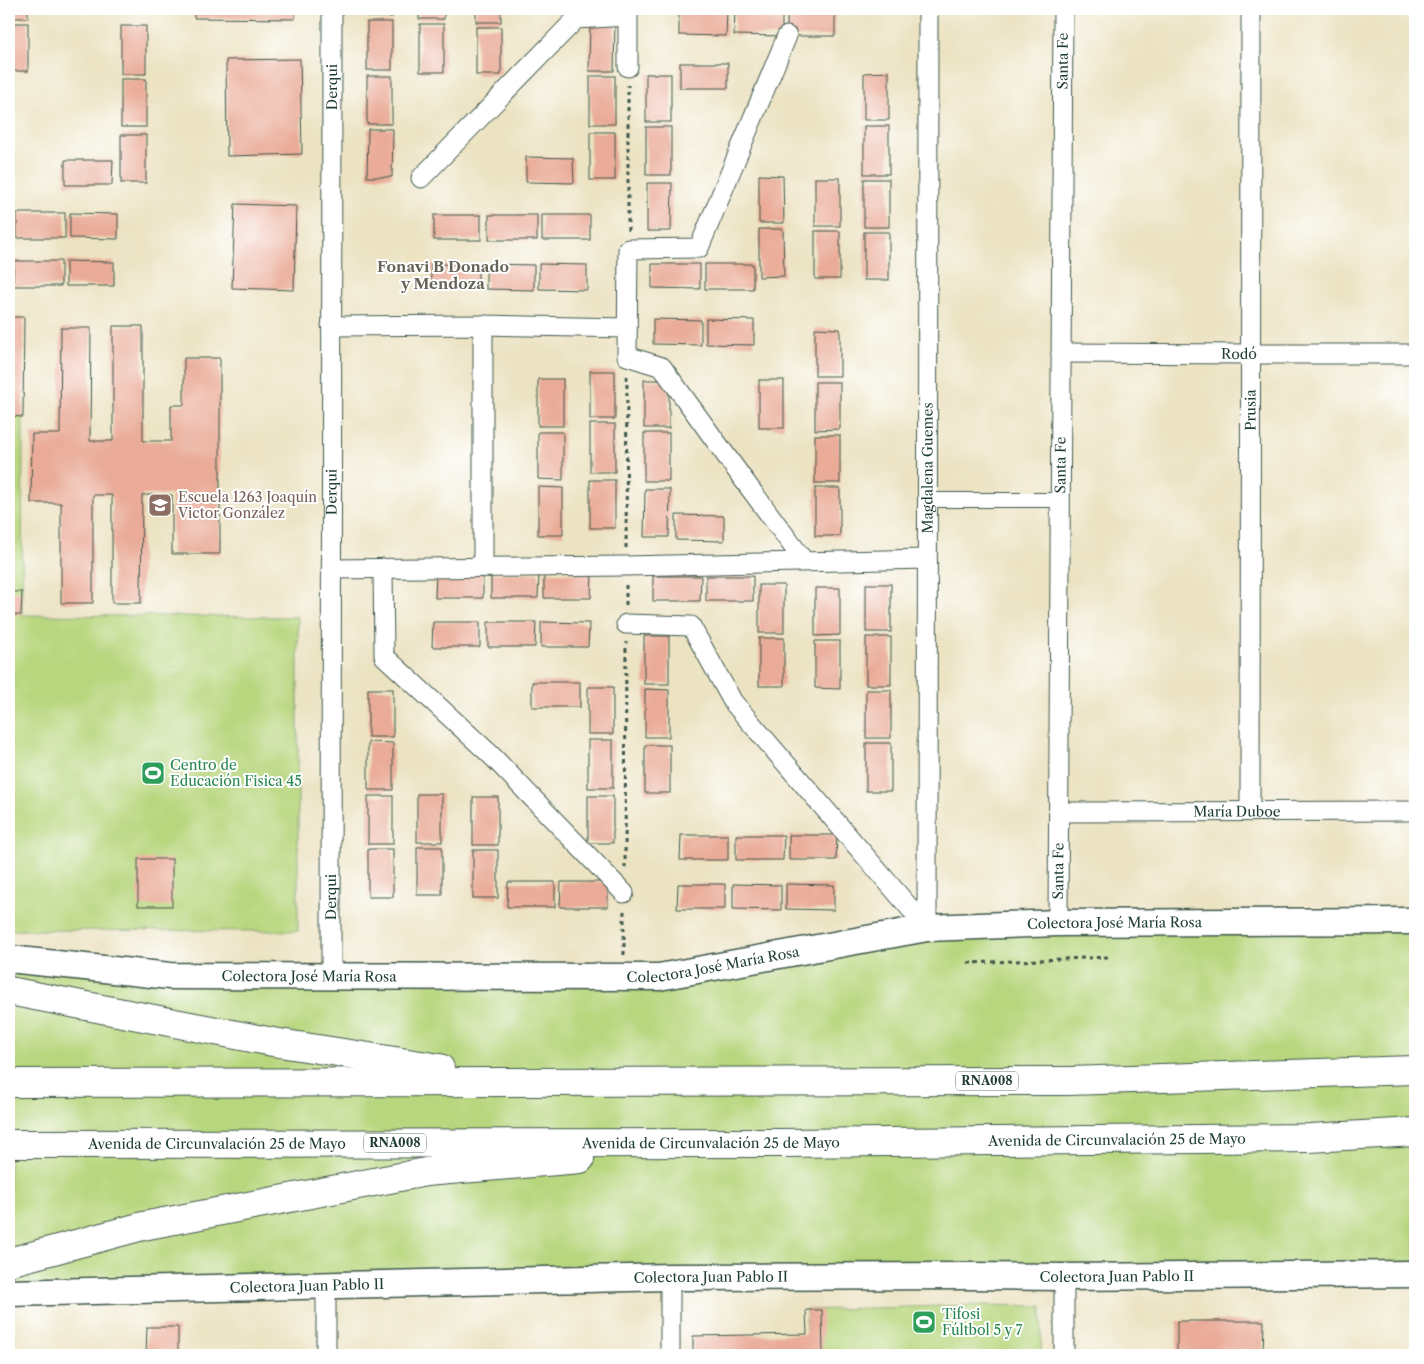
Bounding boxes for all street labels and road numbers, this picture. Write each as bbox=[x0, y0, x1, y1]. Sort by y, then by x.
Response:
street label: Santa Fe bbox=[1054, 32, 1072, 89]
street label: Derqui bbox=[323, 64, 341, 110]
street label: Rodó bbox=[1221, 345, 1257, 363]
street label: Prusia bbox=[1241, 389, 1260, 431]
street label: Magdalena Guemes bbox=[918, 402, 937, 534]
street label: Santa Fe bbox=[1051, 436, 1070, 493]
street label: Derqui bbox=[322, 469, 341, 515]
street label: María Duboe bbox=[1193, 802, 1281, 821]
street label: Santa Fe bbox=[1049, 842, 1067, 899]
street label: Derqui bbox=[322, 874, 340, 920]
street label: Colectora José María Rosa bbox=[1027, 913, 1203, 933]
street label: Colectora José María Rosa bbox=[627, 942, 801, 986]
street label: Colectora José María Rosa bbox=[222, 967, 397, 985]
road number: RNA008 bbox=[956, 1072, 1018, 1090]
street label: Avenida de Circunvalación 25 de Mayo bbox=[987, 1130, 1246, 1150]
street label: Avenida de Circunvalación 25 de Mayo bbox=[581, 1133, 840, 1152]
road number: RNA008 bbox=[364, 1134, 426, 1152]
street label: Avenida de Circunvalación 25 de Mayo bbox=[87, 1135, 346, 1153]
street label: Colectora Juan Pablo II bbox=[1040, 1267, 1194, 1286]
street label: Colectora Juan Pablo II bbox=[633, 1268, 788, 1287]
street label: Colectora Juan Pablo II bbox=[230, 1275, 384, 1297]

